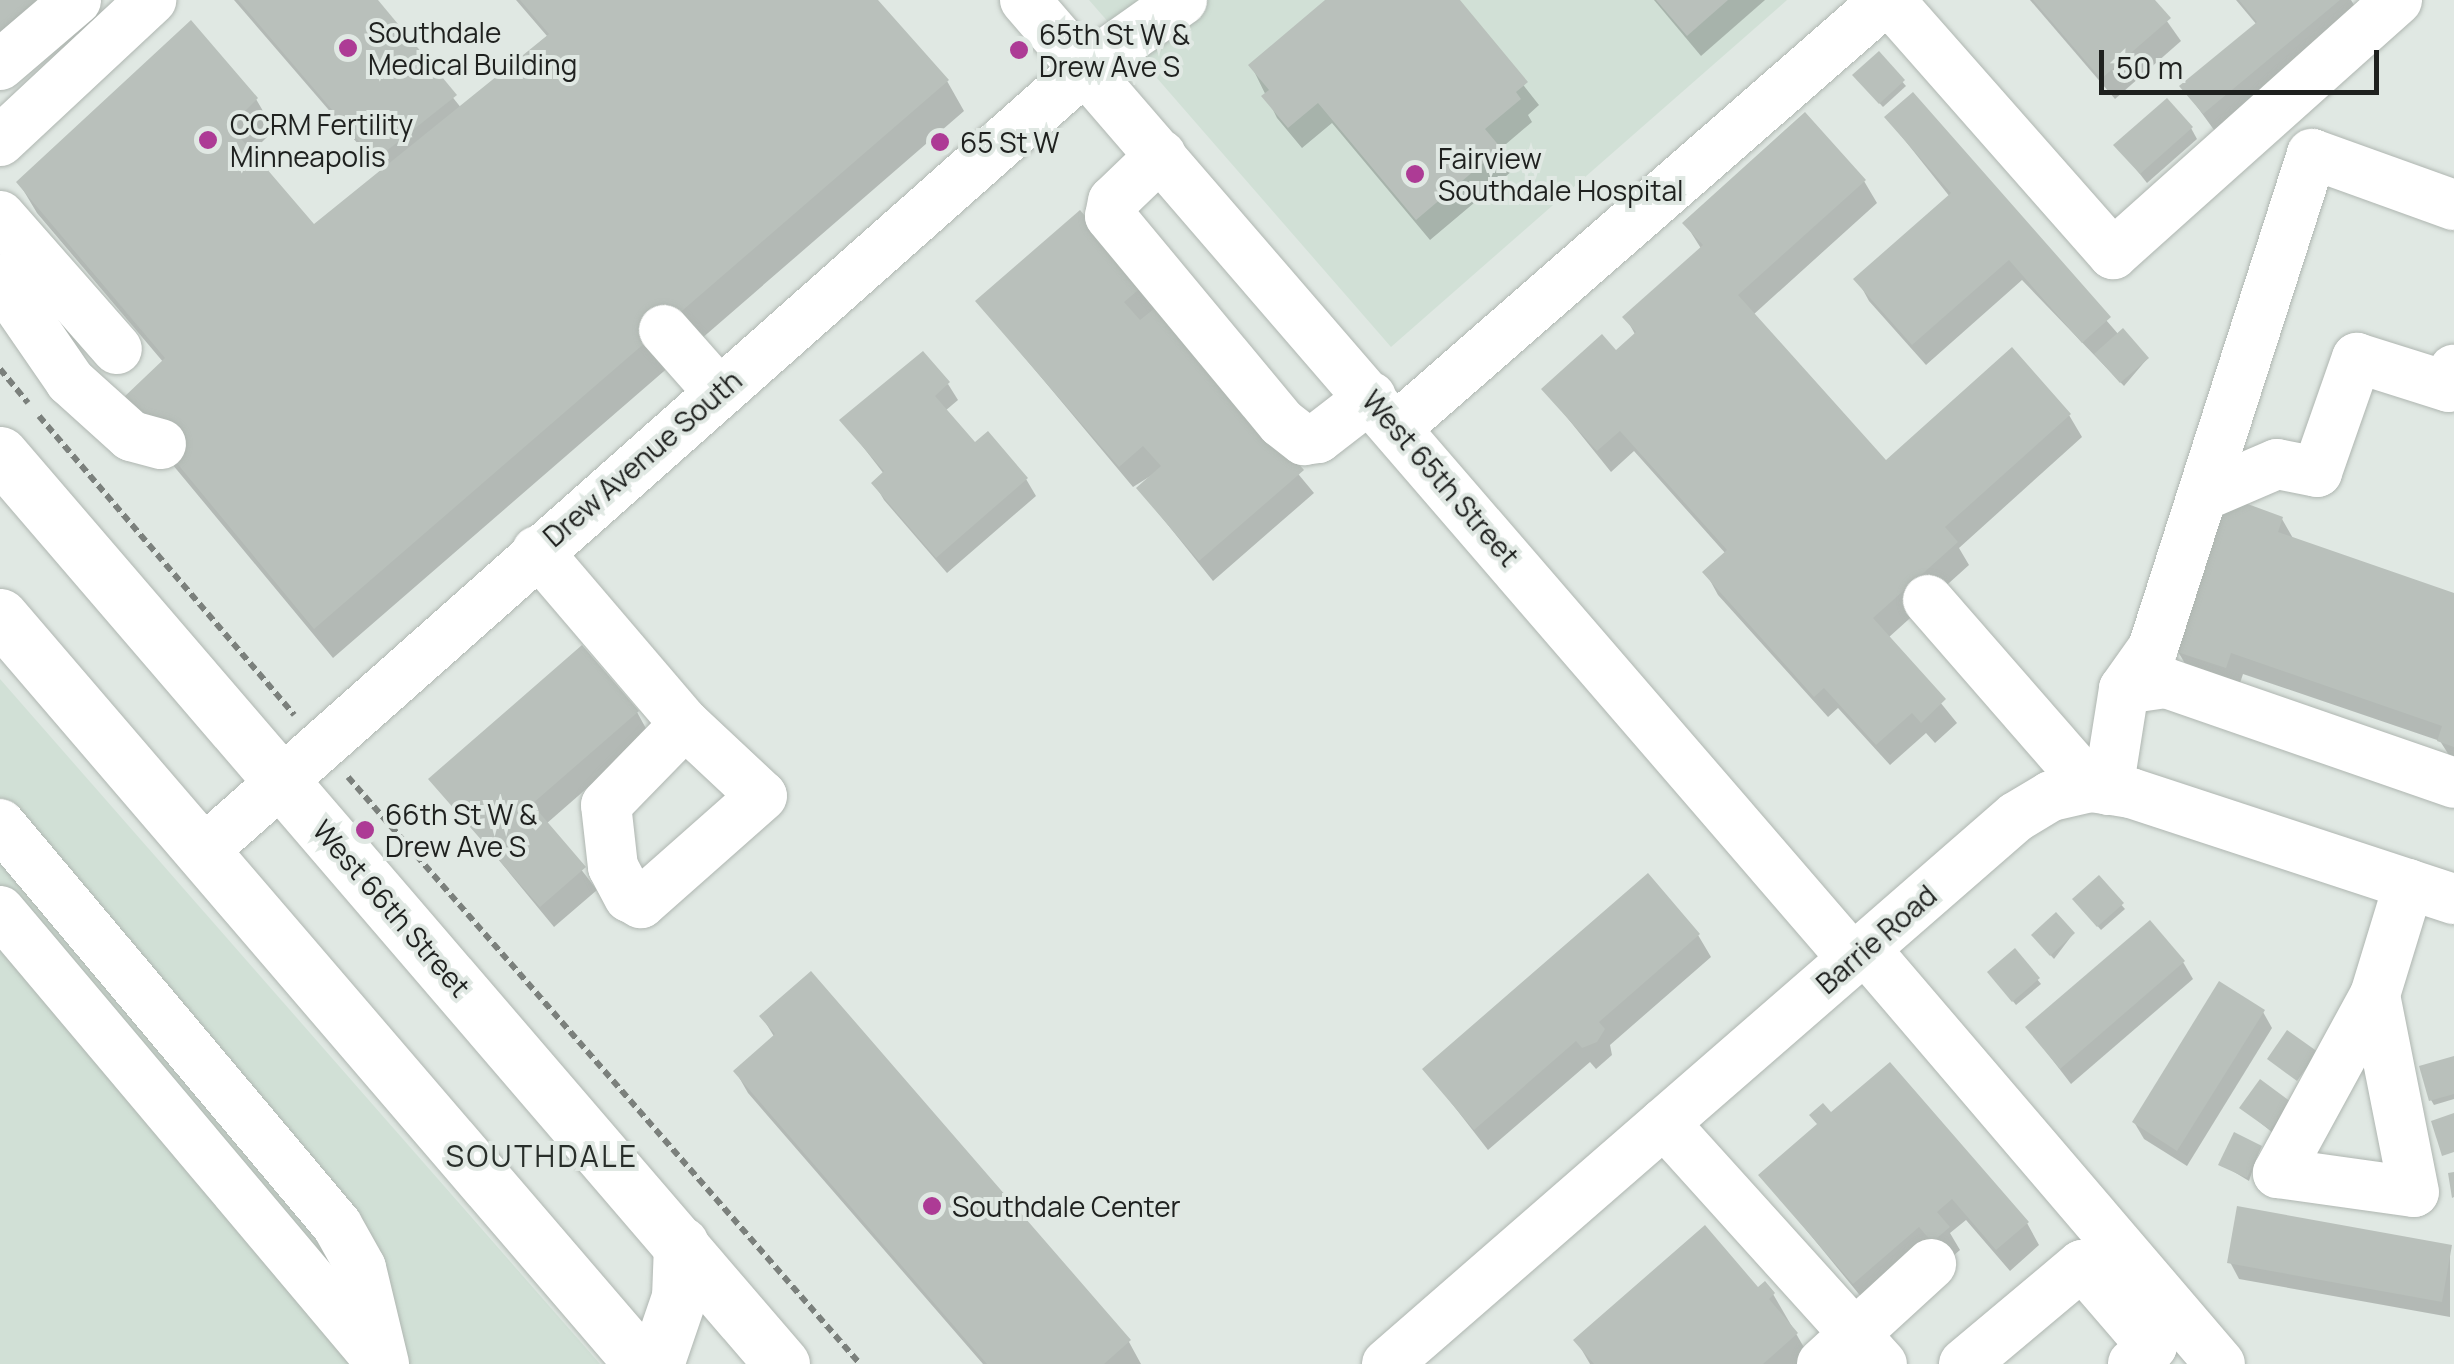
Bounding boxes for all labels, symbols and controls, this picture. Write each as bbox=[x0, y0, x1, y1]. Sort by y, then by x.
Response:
place label: Southdale Medical Building bbox=[368, 15, 577, 81]
place label: 65th St W & Drew Ave S bbox=[1039, 17, 1190, 83]
scale bar bbox=[2104, 30, 2384, 92]
marker: Southdale Medical Building bbox=[337, 37, 359, 59]
marker: 65th St W & Drew Ave S bbox=[1008, 39, 1030, 61]
text: 50 m bbox=[2116, 47, 2183, 88]
place label: CCRM Fertility Minneapolis bbox=[230, 107, 413, 173]
place label: 65 St W bbox=[960, 125, 1059, 159]
marker: CCRM Fertility Minneapolis bbox=[195, 127, 221, 153]
marker: 65 St W bbox=[929, 131, 951, 153]
place label: Fairview Southdale Hospital bbox=[1438, 141, 1684, 207]
marker: Fairview Southdale Hospital bbox=[1402, 161, 1428, 187]
street label: Drew Avenue South bbox=[536, 363, 748, 553]
street label: West 65th Street bbox=[1356, 383, 1526, 573]
place label: 66th St W & Drew Ave S bbox=[385, 797, 537, 863]
street label: West 66th Street bbox=[306, 813, 478, 1003]
marker: 66th St W & Drew Ave S bbox=[354, 819, 376, 841]
street label: Barrie Road bbox=[1809, 878, 1943, 1000]
district label: SOUTHDALE bbox=[445, 1138, 639, 1174]
place label: Southdale Center bbox=[952, 1189, 1181, 1223]
marker: Southdale Center bbox=[921, 1195, 943, 1217]

